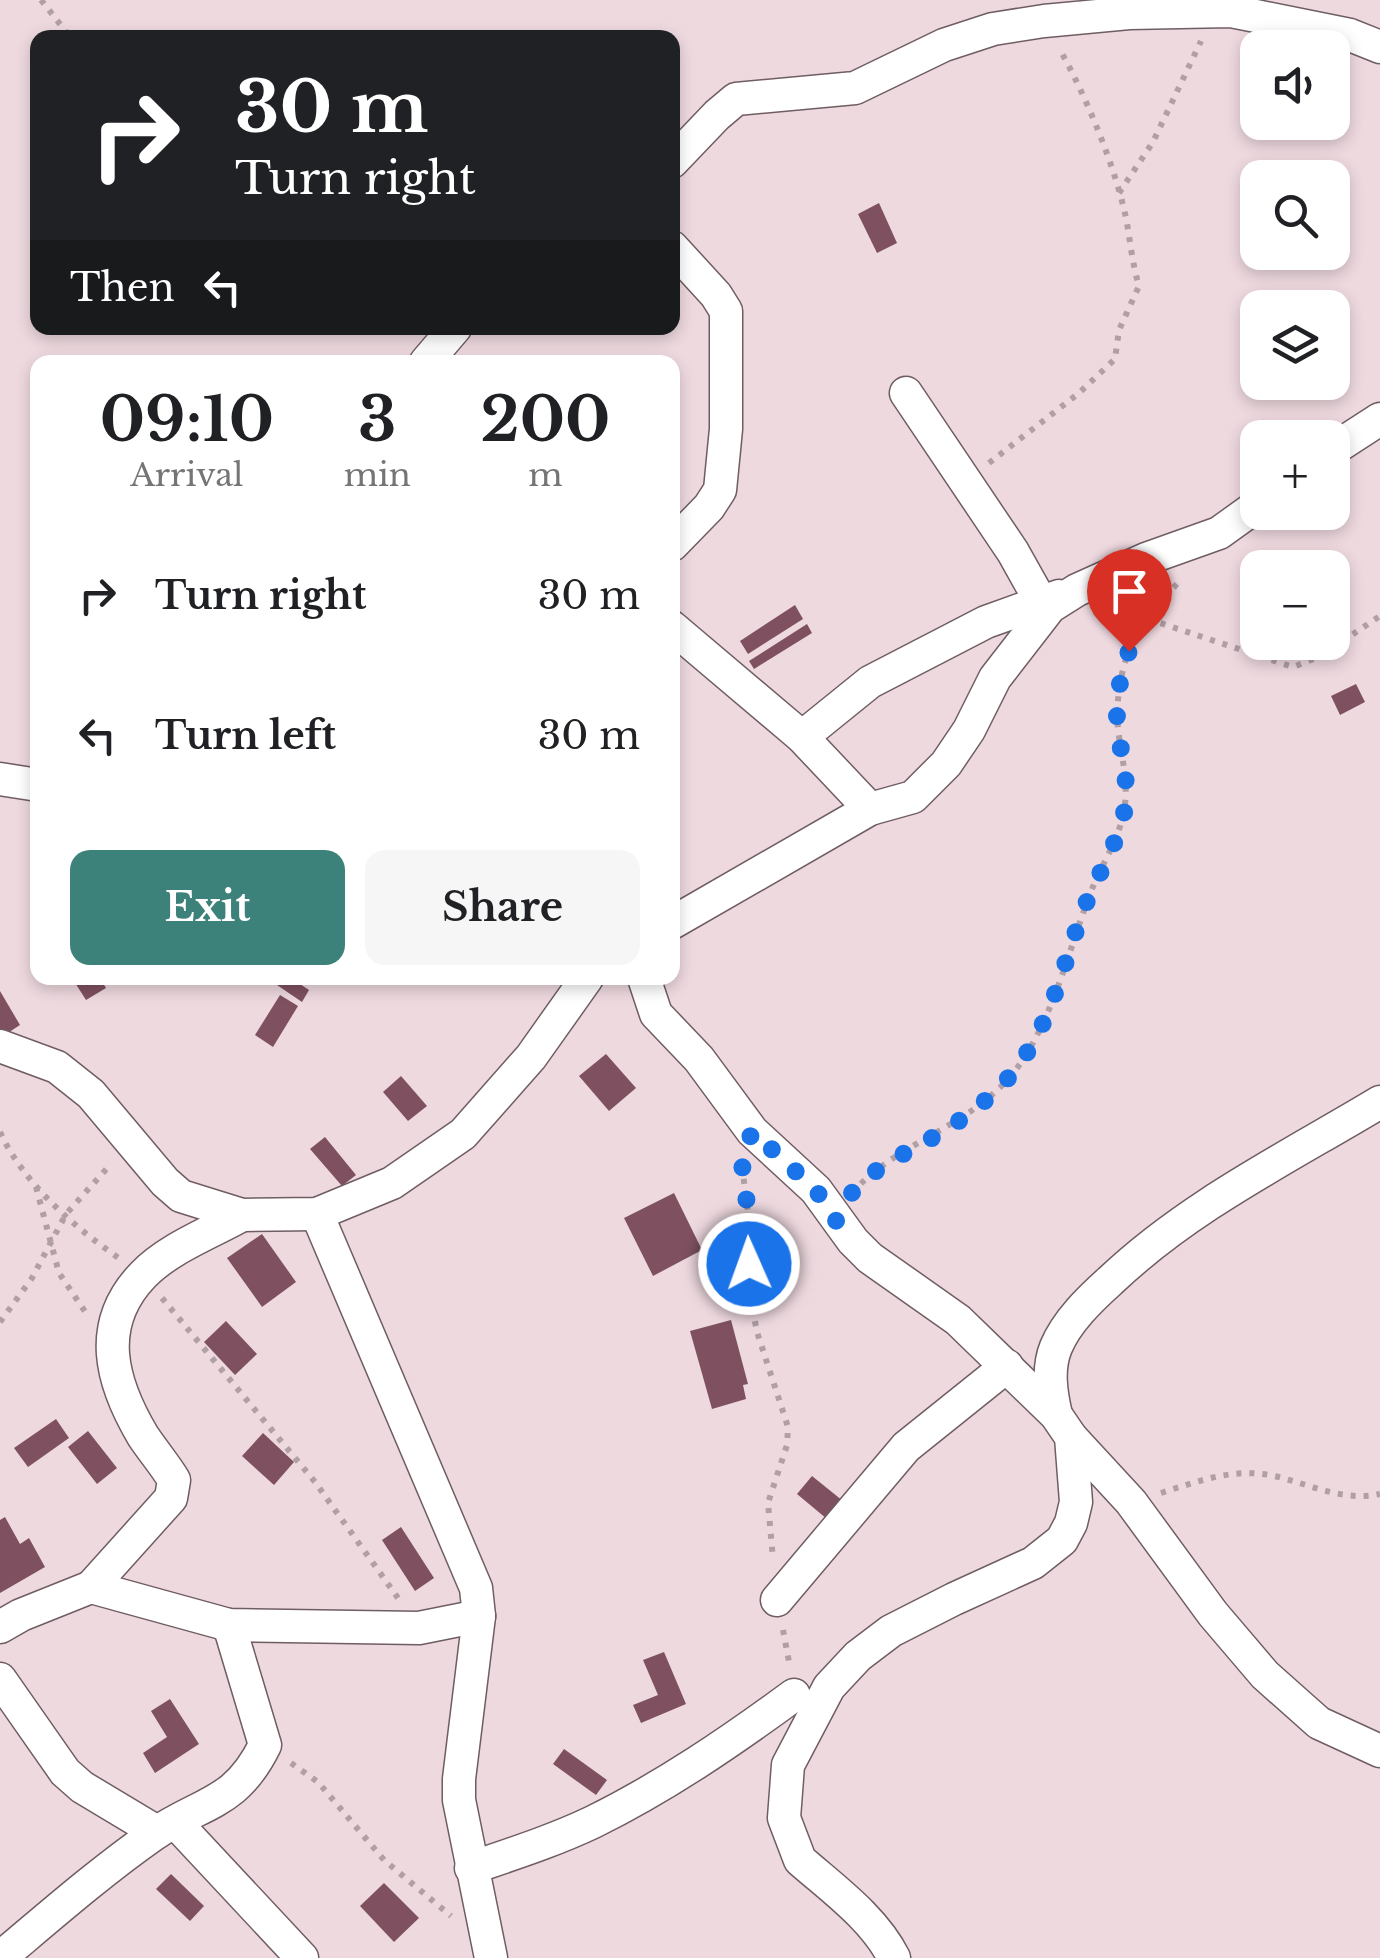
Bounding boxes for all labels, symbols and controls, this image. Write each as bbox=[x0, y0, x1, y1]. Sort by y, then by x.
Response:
map controls bbox=[1240, 30, 1350, 660]
button: sound bbox=[1240, 30, 1350, 140]
text: 30 m bbox=[235, 64, 428, 151]
icon: right bbox=[70, 70, 200, 200]
text: Turn right bbox=[235, 150, 476, 206]
button: search bbox=[1240, 160, 1350, 270]
icon: left bbox=[195, 260, 250, 315]
text: Then bbox=[70, 264, 175, 311]
button: layers bbox=[1240, 290, 1350, 400]
text: 09:10 bbox=[100, 383, 274, 457]
text: 3 bbox=[358, 383, 396, 457]
text: 200 bbox=[481, 383, 610, 457]
button: + bbox=[1240, 420, 1350, 530]
text: Arrival bbox=[130, 455, 243, 495]
text: min bbox=[344, 455, 411, 495]
text: m bbox=[528, 455, 563, 495]
pin bbox=[1087, 549, 1172, 652]
button: − bbox=[1240, 550, 1350, 660]
icon: arrive bbox=[1102, 564, 1157, 619]
icon: right bbox=[70, 568, 125, 623]
text: Turn right bbox=[155, 572, 366, 619]
text: 30 m bbox=[538, 572, 640, 619]
icon: left bbox=[70, 708, 125, 763]
text: Turn left bbox=[155, 712, 336, 759]
text: 30 m bbox=[538, 712, 640, 759]
button: Exit bbox=[70, 850, 345, 965]
button: Share bbox=[365, 850, 640, 965]
position arrow bbox=[697, 1212, 801, 1316]

